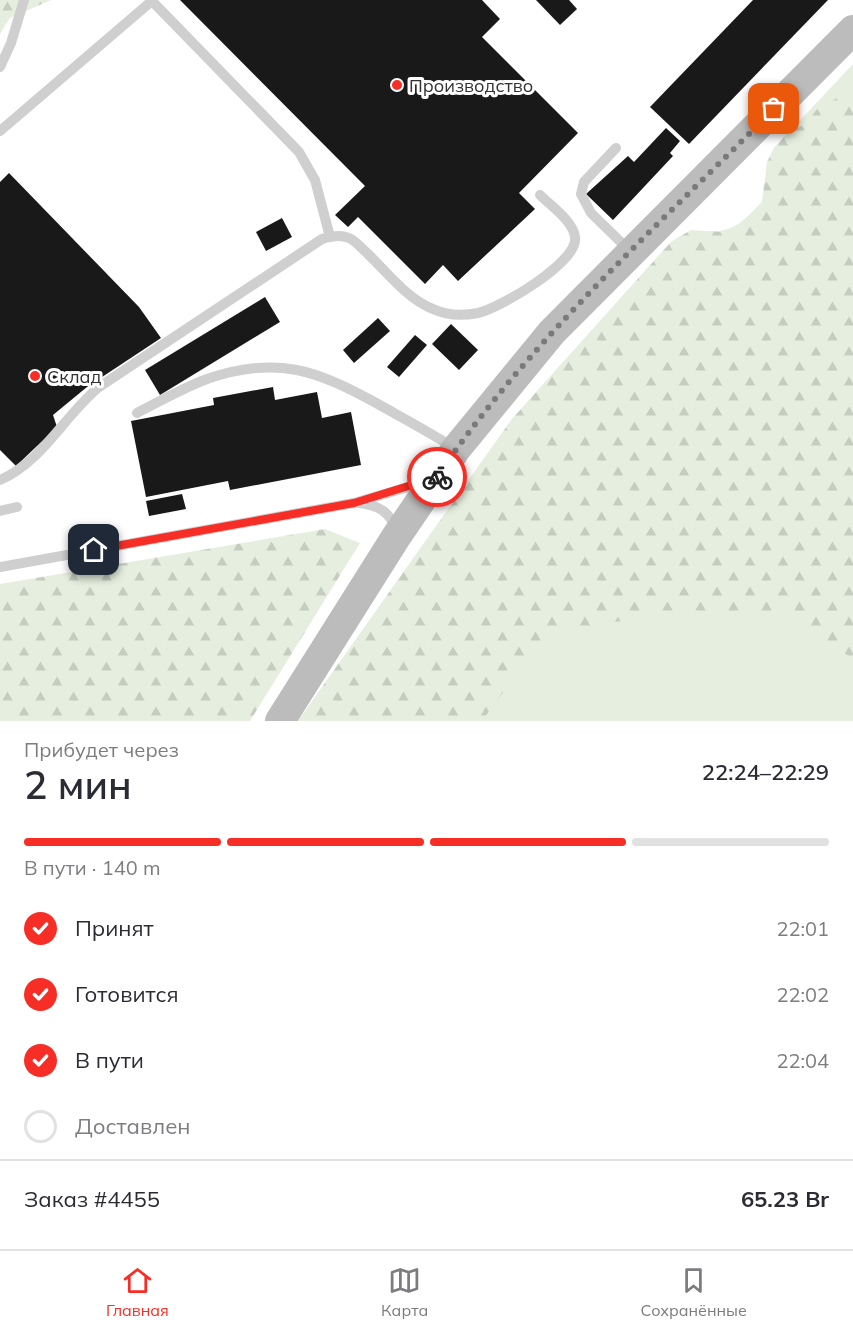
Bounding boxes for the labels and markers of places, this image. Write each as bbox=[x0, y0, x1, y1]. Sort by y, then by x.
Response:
place label: Производство bbox=[409, 74, 533, 97]
marker: Производство bbox=[390, 78, 404, 92]
pin bbox=[748, 83, 799, 134]
place label: Склад bbox=[47, 365, 102, 388]
marker: Склад bbox=[28, 369, 42, 383]
pin bbox=[68, 524, 119, 575]

